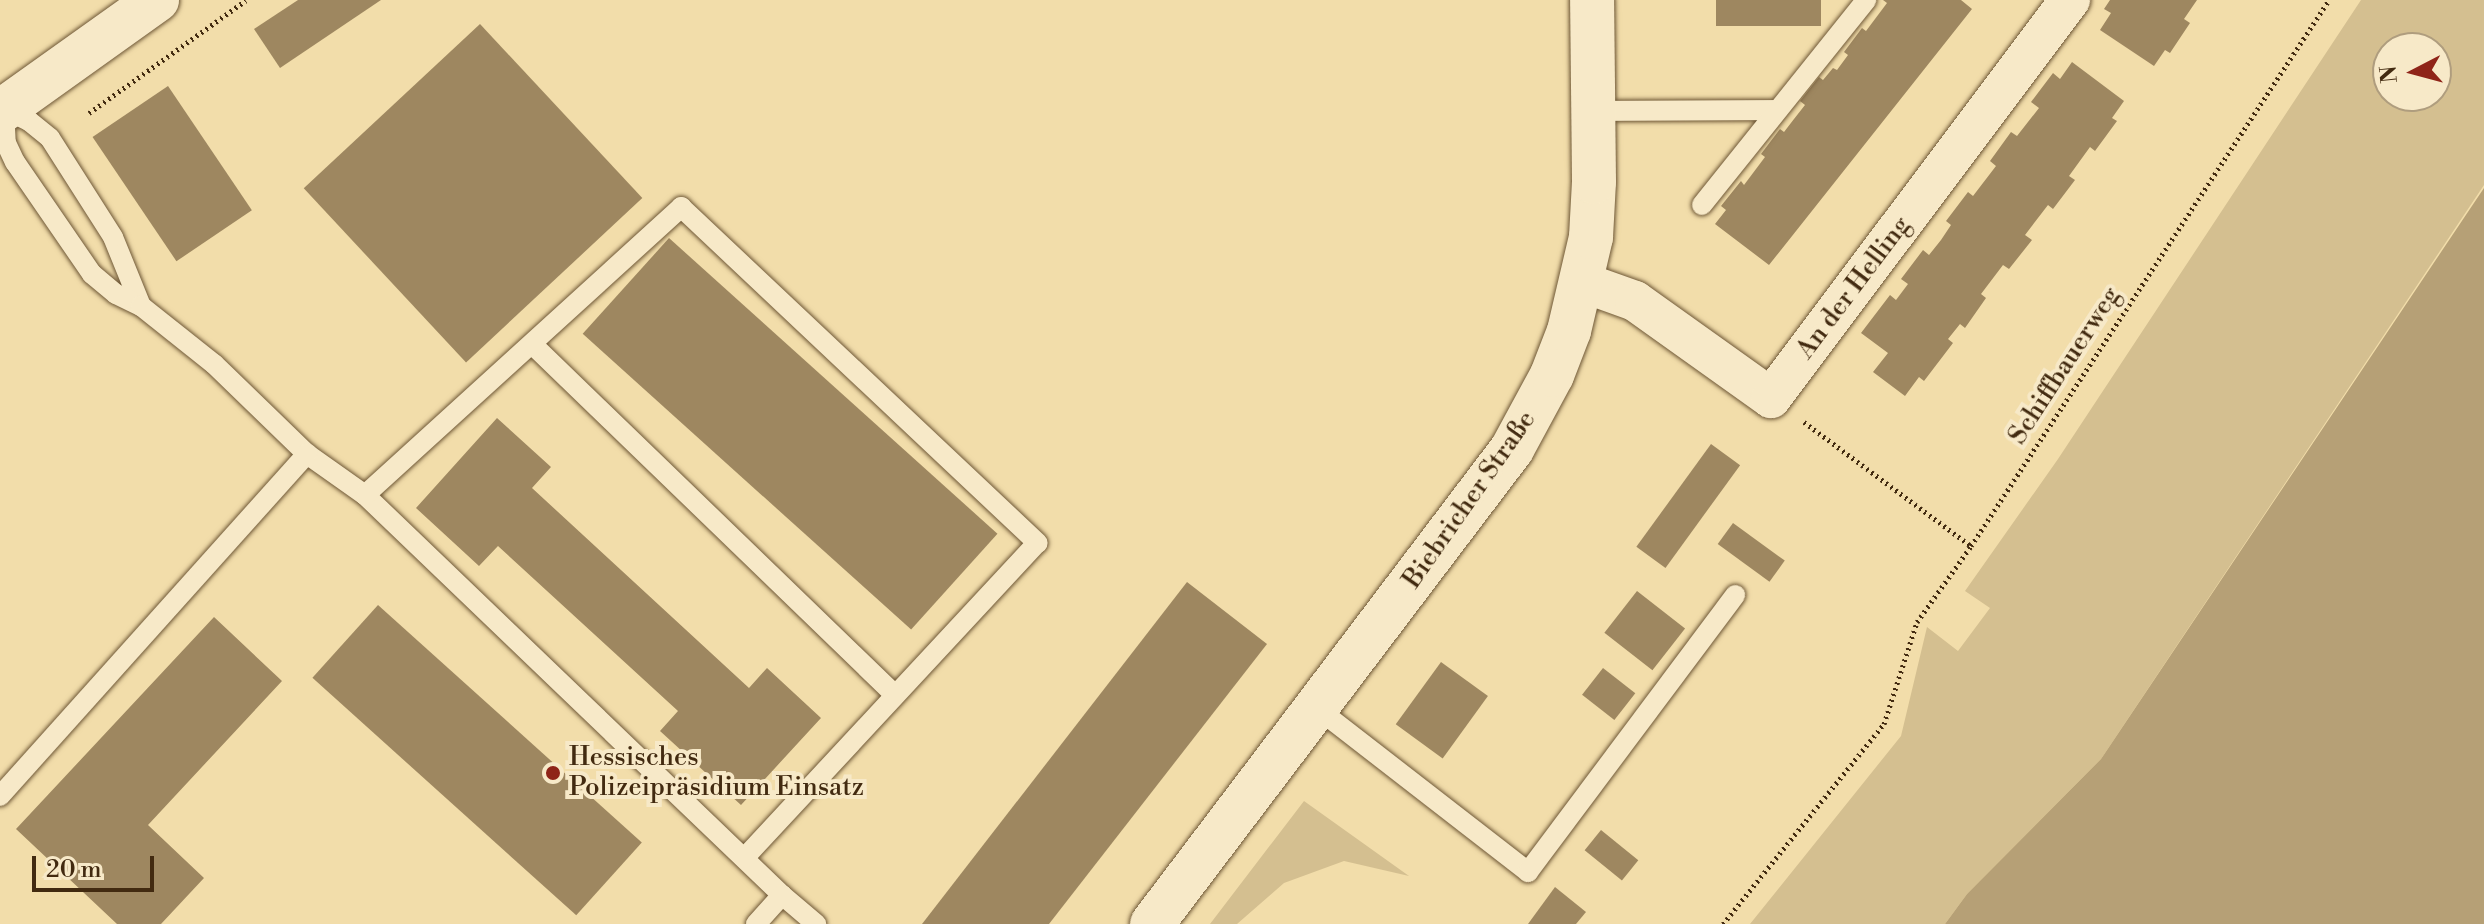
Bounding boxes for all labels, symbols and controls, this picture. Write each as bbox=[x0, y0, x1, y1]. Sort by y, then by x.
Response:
north arrow bbox=[2372, 32, 2452, 112]
text: N bbox=[2375, 64, 2404, 84]
street label: An der Helling bbox=[1790, 211, 1918, 365]
street label: Schiffbauerweg bbox=[2003, 282, 2127, 450]
street label: Biebricher Straße bbox=[1397, 405, 1543, 595]
place label: Hessisches Polizeipräsidium Einsatz bbox=[569, 742, 864, 804]
marker: Hessisches Polizeipräsidium Einsatz bbox=[544, 764, 562, 782]
scale bar bbox=[36, 840, 158, 890]
text: 20 m bbox=[46, 855, 102, 885]

